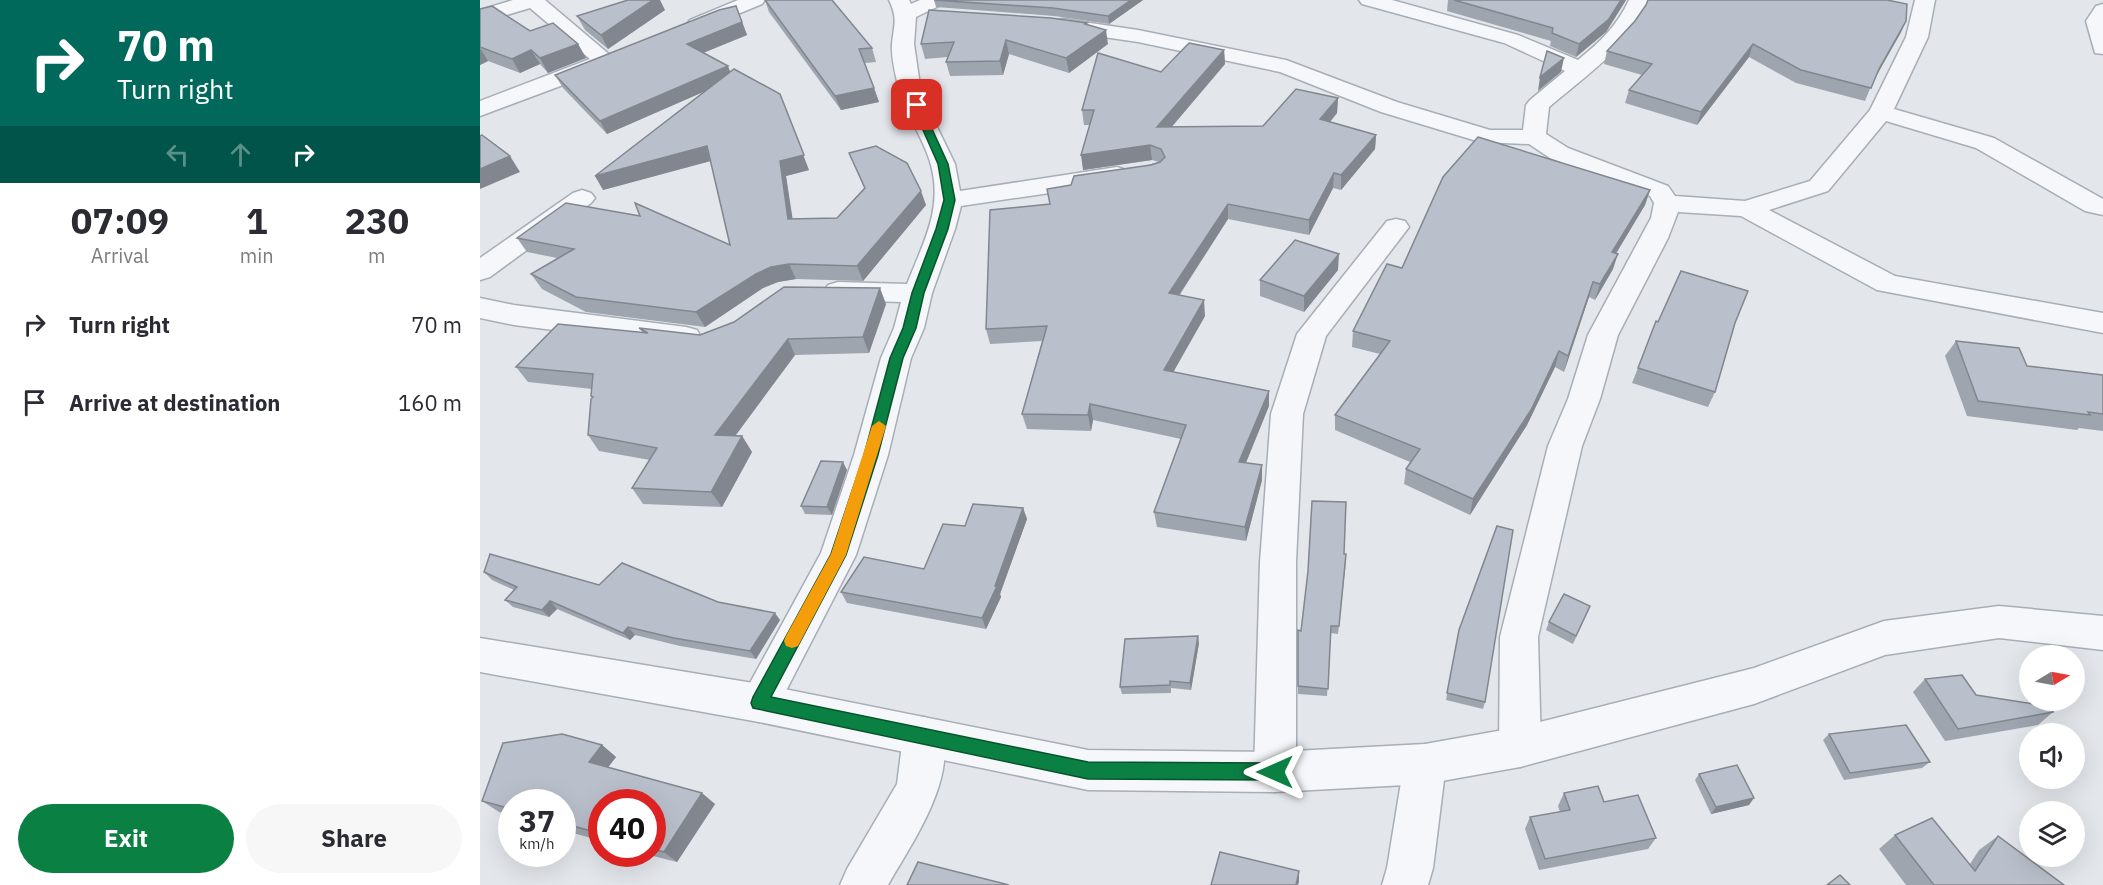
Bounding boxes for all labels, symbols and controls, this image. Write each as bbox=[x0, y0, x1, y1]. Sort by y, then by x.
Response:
text: 70 m bbox=[117, 18, 215, 73]
icon: right bbox=[18, 24, 96, 102]
text: Turn right bbox=[117, 71, 234, 106]
pin bbox=[891, 79, 942, 130]
icon: arrive bbox=[900, 88, 933, 121]
icon: left bbox=[161, 138, 194, 171]
icon: ahead bbox=[224, 138, 257, 171]
icon: right bbox=[287, 138, 320, 171]
text: 07:09 bbox=[71, 197, 169, 244]
text: 1 bbox=[246, 197, 268, 244]
text: 230 bbox=[344, 197, 409, 244]
text: Arrival bbox=[91, 242, 149, 269]
text: min bbox=[240, 242, 274, 269]
text: m bbox=[368, 242, 386, 269]
icon: right bbox=[18, 308, 51, 341]
text: Turn right bbox=[69, 310, 170, 339]
text: 70 m bbox=[411, 310, 462, 339]
icon: arrive bbox=[18, 386, 51, 419]
text: Arrive at destination bbox=[69, 388, 280, 417]
text: 160 m bbox=[398, 388, 462, 417]
north arrow bbox=[2019, 645, 2085, 711]
map controls bbox=[2019, 645, 2085, 867]
button: sound bbox=[2019, 723, 2085, 789]
position arrow bbox=[1243, 740, 1307, 804]
speed limit sign: 40 bbox=[588, 789, 666, 867]
text: 37 bbox=[519, 801, 555, 840]
button: layers bbox=[2019, 801, 2085, 867]
button: Exit bbox=[18, 804, 234, 873]
button: Share bbox=[246, 804, 462, 873]
text: km/h bbox=[519, 834, 555, 853]

